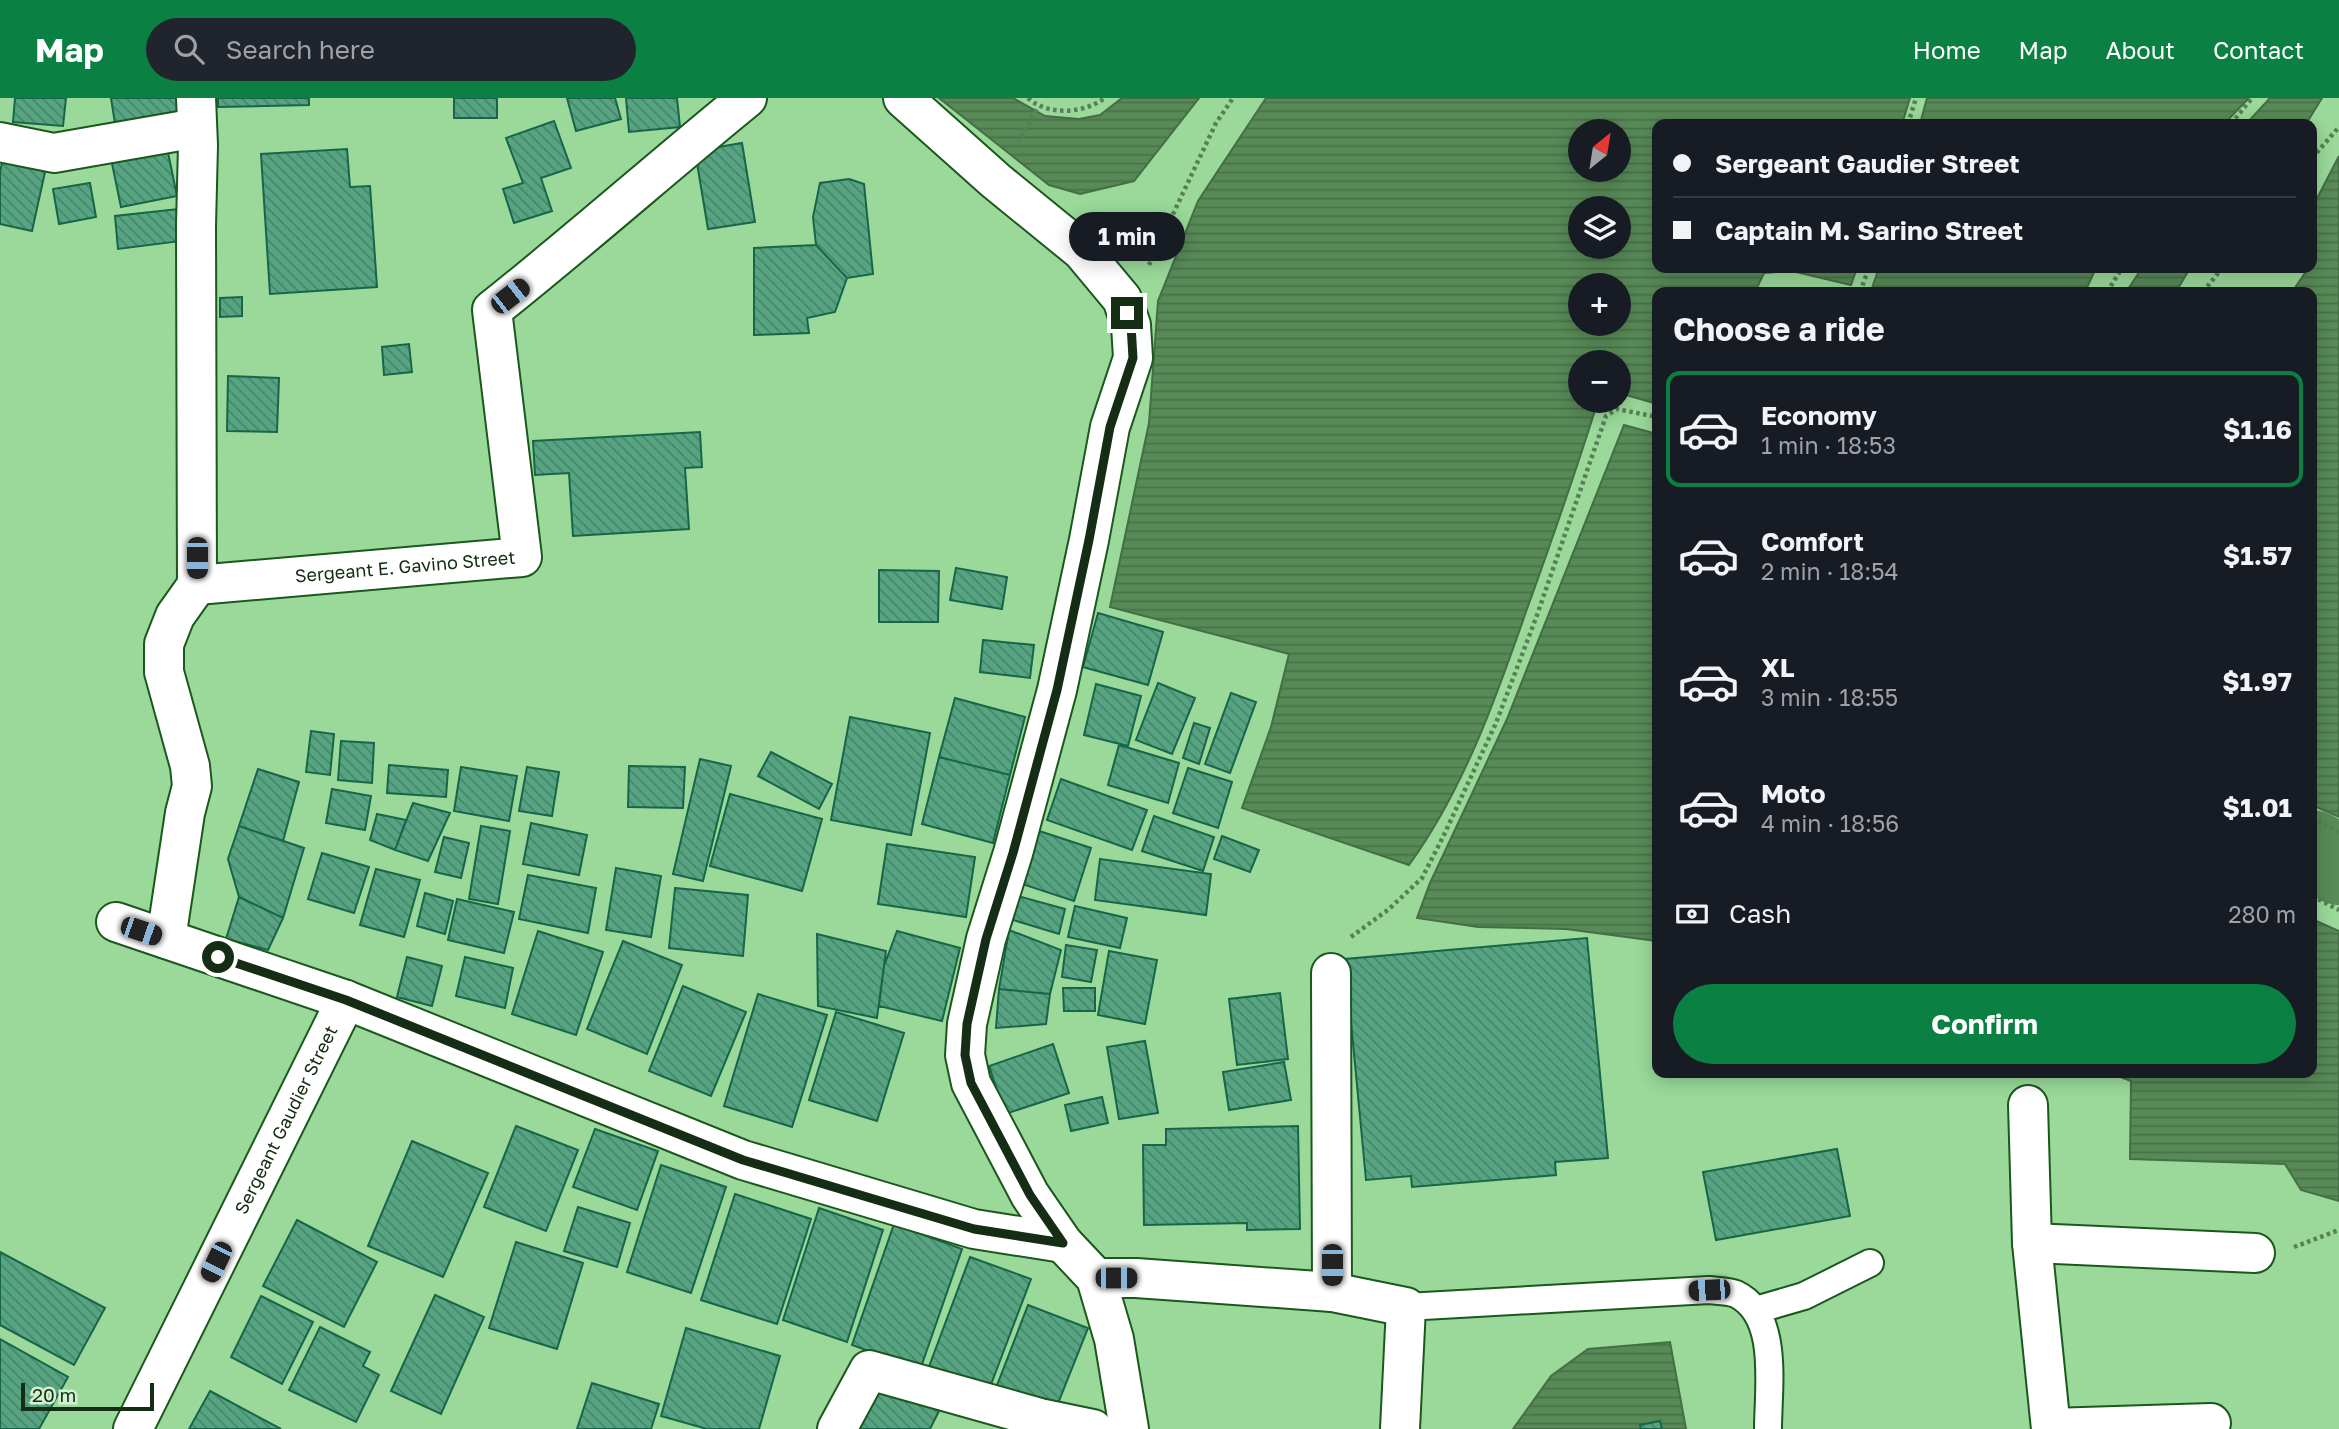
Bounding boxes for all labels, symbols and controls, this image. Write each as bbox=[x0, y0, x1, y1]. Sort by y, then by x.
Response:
search box bbox=[146, 18, 636, 81]
text: Map bbox=[35, 30, 104, 69]
icon: search bbox=[170, 30, 208, 68]
text: Search here bbox=[226, 34, 375, 65]
text: Home bbox=[1913, 35, 1981, 64]
text: Map bbox=[2019, 35, 2068, 64]
text: About bbox=[2106, 35, 2175, 64]
text: Contact bbox=[2213, 35, 2304, 64]
north arrow bbox=[1568, 119, 1631, 182]
map controls bbox=[1568, 119, 1631, 413]
text: Sergeant Gaudier Street bbox=[1715, 148, 2020, 179]
button: layers bbox=[1568, 196, 1631, 259]
callout: 1 min bbox=[1069, 212, 1185, 260]
text: Captain M. Sarino Street bbox=[1715, 215, 2023, 246]
text: 1 min bbox=[1098, 222, 1156, 250]
button: + bbox=[1568, 273, 1631, 336]
car bbox=[487, 275, 534, 317]
route end bbox=[1111, 297, 1143, 329]
text: Choose a ride bbox=[1673, 310, 1885, 348]
button: − bbox=[1568, 350, 1631, 413]
icon: car bbox=[1677, 398, 1740, 461]
text: Economy bbox=[1761, 400, 1877, 431]
text: $1.16 bbox=[2223, 414, 2292, 445]
text: 1 min · 18:53 bbox=[1761, 431, 1896, 459]
icon: car bbox=[1677, 524, 1740, 587]
text: Comfort bbox=[1761, 526, 1864, 557]
car bbox=[187, 537, 208, 579]
text: $1.57 bbox=[2223, 540, 2292, 571]
street label: Sergeant E. Gavino Street bbox=[294, 546, 516, 587]
text: 2 min · 18:54 bbox=[1761, 557, 1899, 585]
icon: car bbox=[1677, 650, 1740, 713]
text: XL bbox=[1761, 652, 1795, 683]
text: $1.97 bbox=[2222, 666, 2292, 697]
text: 3 min · 18:55 bbox=[1761, 683, 1898, 711]
icon: car bbox=[1677, 776, 1740, 839]
text: Moto bbox=[1761, 778, 1826, 809]
text: $1.01 bbox=[2223, 792, 2292, 823]
text: 4 min · 18:56 bbox=[1761, 809, 1899, 837]
icon: cash bbox=[1673, 895, 1711, 933]
text: Cash bbox=[1729, 898, 1791, 929]
text: 280 m bbox=[2228, 900, 2296, 928]
car bbox=[118, 914, 165, 948]
route start bbox=[202, 941, 234, 973]
button: Confirm bbox=[1673, 984, 2296, 1064]
street label: Sergeant Gaudier Street bbox=[229, 1021, 342, 1218]
car bbox=[198, 1239, 235, 1285]
car bbox=[1322, 1244, 1343, 1286]
car bbox=[1096, 1268, 1138, 1289]
car bbox=[1688, 1278, 1731, 1302]
scale bar bbox=[21, 1380, 154, 1412]
text: 20 m bbox=[32, 1383, 76, 1406]

